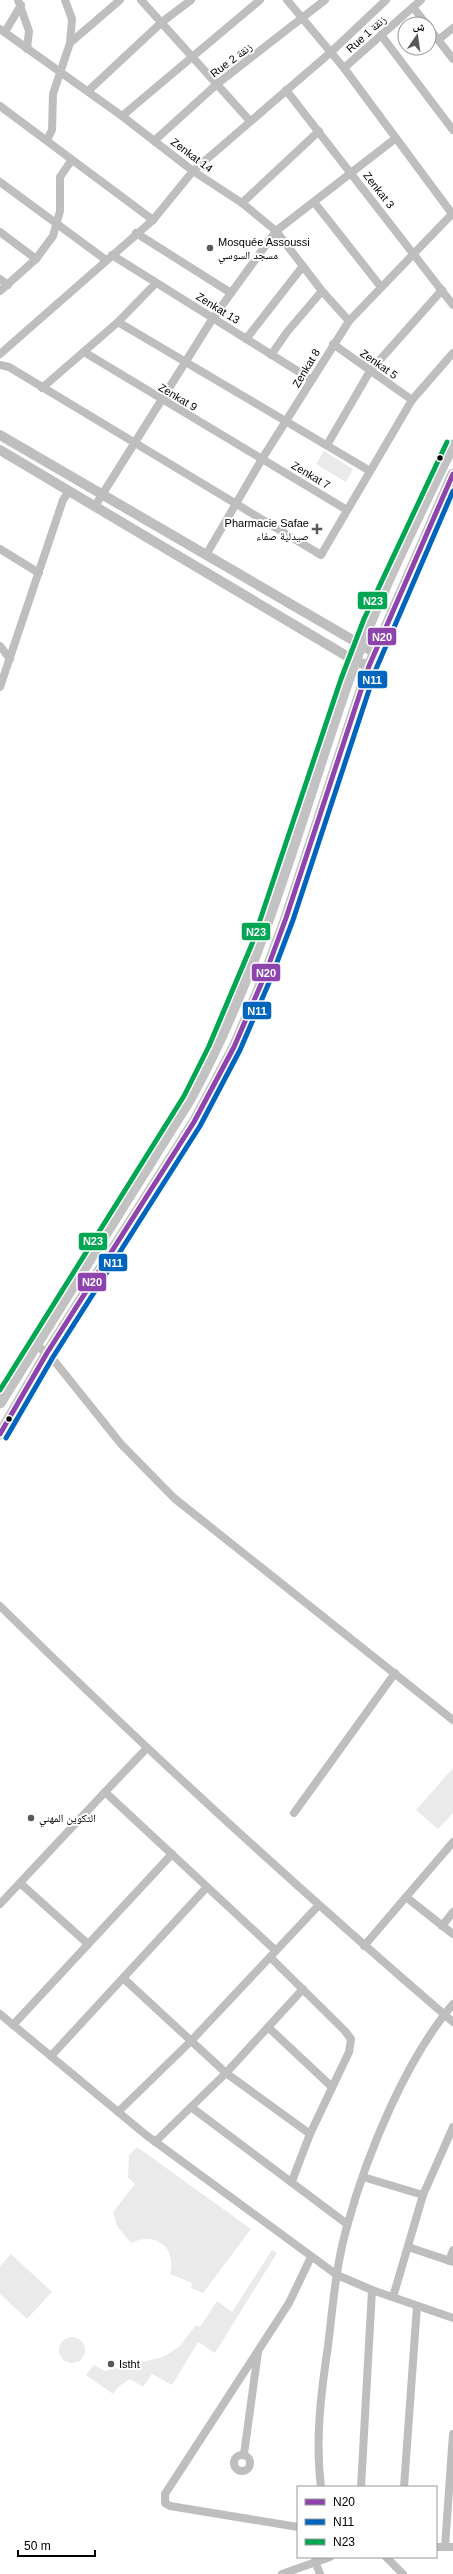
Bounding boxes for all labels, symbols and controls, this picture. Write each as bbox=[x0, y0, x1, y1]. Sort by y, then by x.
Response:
street label: Rue 1 زنقة bbox=[344, 13, 388, 55]
north arrow bbox=[397, 16, 437, 56]
text: ش bbox=[412, 19, 427, 35]
street label: Rue 2 زنقة bbox=[208, 40, 254, 80]
street label: Zenkat 14 bbox=[169, 135, 215, 175]
street label: Zenkat 3 bbox=[361, 169, 397, 211]
place label: Mosquée Assoussi مسجد السوسي bbox=[218, 236, 310, 264]
marker: Mosquée Assoussi مسجد السوسي bbox=[205, 243, 215, 253]
street label: Zenkat 13 bbox=[194, 290, 242, 326]
street label: Zenkat 8 bbox=[290, 347, 322, 389]
street label: Zenkat 5 bbox=[358, 347, 400, 381]
street label: Zenkat 9 bbox=[157, 381, 199, 413]
unlabelled marker bbox=[435, 453, 445, 463]
street label: Zenkat 7 bbox=[290, 459, 332, 491]
place label: Pharmacie Safae صيدلية صفاء bbox=[225, 517, 309, 542]
marker: Pharmacie Safae صيدلية صفاء bbox=[312, 524, 322, 534]
line badge: N23 bbox=[357, 591, 388, 610]
text: N23 bbox=[363, 595, 383, 607]
line badge: N20 bbox=[367, 627, 397, 646]
text: N20 bbox=[372, 631, 392, 643]
line badge: N11 bbox=[357, 670, 388, 689]
text: N11 bbox=[362, 674, 382, 686]
line badge: N23 bbox=[241, 922, 271, 941]
text: N23 bbox=[246, 926, 266, 938]
line badge: N20 bbox=[251, 963, 281, 982]
text: N20 bbox=[256, 967, 276, 979]
line badge: N11 bbox=[242, 1001, 272, 1020]
text: N11 bbox=[247, 1005, 267, 1017]
line badge: N23 bbox=[78, 1232, 108, 1251]
text: N23 bbox=[83, 1235, 103, 1247]
line badge: N11 bbox=[98, 1253, 128, 1272]
text: N11 bbox=[103, 1257, 123, 1269]
line badge: N20 bbox=[77, 1272, 107, 1292]
text: N20 bbox=[82, 1276, 102, 1288]
unlabelled marker bbox=[4, 1414, 14, 1424]
place label: التكوين المهني bbox=[39, 1812, 96, 1827]
marker: التكوين المهني bbox=[26, 1813, 36, 1823]
place label: Istht bbox=[119, 2358, 140, 2370]
marker: Istht bbox=[106, 2359, 116, 2369]
legend bbox=[297, 2486, 437, 2558]
text: N20 bbox=[333, 2495, 355, 2509]
text: N11 bbox=[333, 2515, 354, 2529]
scale bar bbox=[18, 2532, 95, 2558]
text: N23 bbox=[333, 2535, 355, 2549]
text: 50 m bbox=[24, 2539, 51, 2553]

